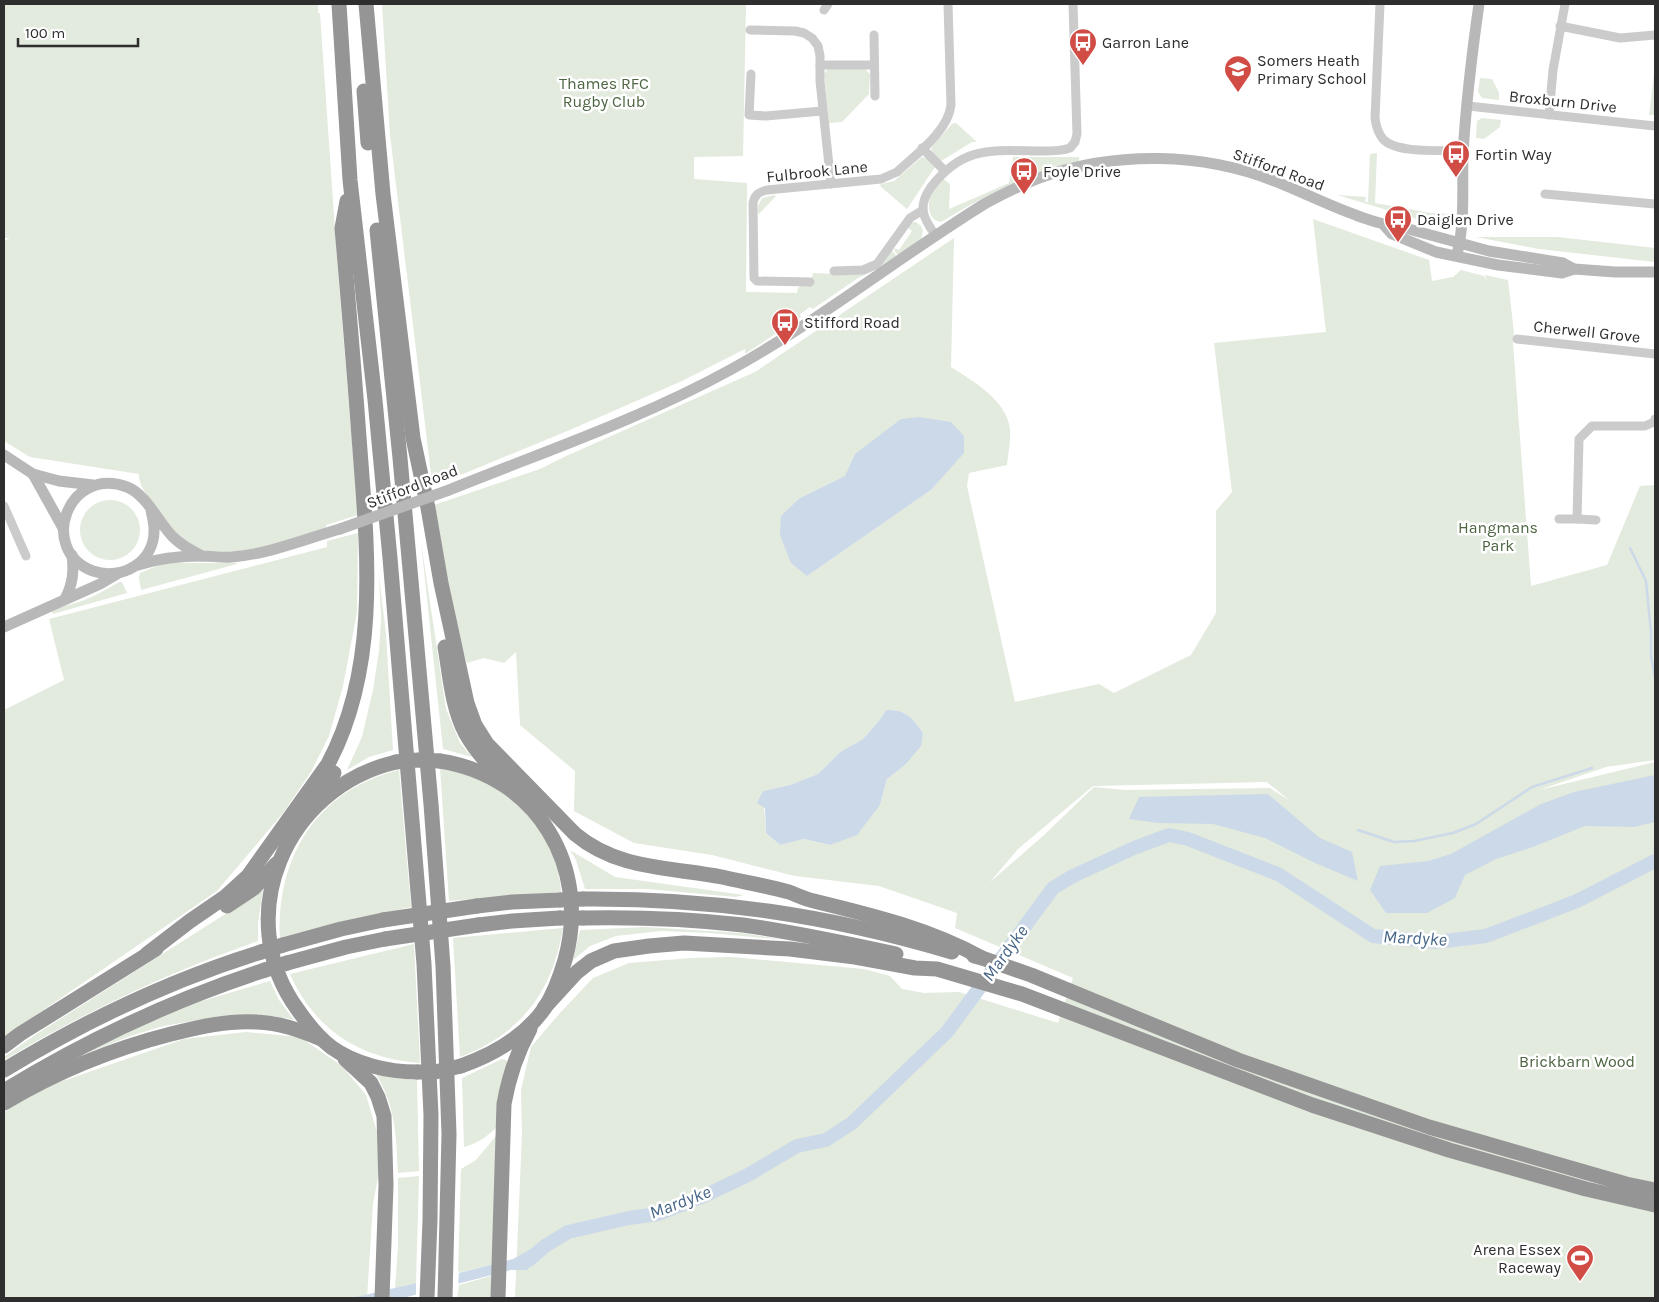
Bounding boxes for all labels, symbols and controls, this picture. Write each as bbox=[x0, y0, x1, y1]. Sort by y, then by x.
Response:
scale bar bbox=[18, 15, 138, 47]
text: 100 m bbox=[25, 24, 65, 42]
bus stop icon: Garron Lane bbox=[1068, 27, 1098, 66]
place label: Garron Lane bbox=[1102, 33, 1189, 52]
place label: Somers Heath Primary School bbox=[1257, 51, 1367, 88]
school or university icon: Somers Heath Primary School bbox=[1223, 54, 1253, 93]
park label: Thames RFC Rugby Club bbox=[559, 74, 649, 111]
street label: Broxburn Drive bbox=[1508, 86, 1618, 117]
bus stop icon: Fortin Way bbox=[1441, 139, 1471, 178]
street label: Stifford Road bbox=[1230, 144, 1327, 195]
place label: Fortin Way bbox=[1475, 145, 1552, 164]
bus stop icon: Foyle Drive bbox=[1009, 156, 1039, 195]
street label: Fulbrook Lane bbox=[765, 157, 869, 186]
place label: Foyle Drive bbox=[1043, 162, 1121, 181]
bus stop icon: Daiglen Drive bbox=[1383, 204, 1413, 243]
place label: Daiglen Drive bbox=[1417, 210, 1514, 229]
bus stop icon: Stifford Road bbox=[770, 307, 800, 346]
place label: Stifford Road bbox=[804, 313, 900, 332]
street label: Cherwell Grove bbox=[1533, 316, 1641, 347]
street label: Stifford Road bbox=[364, 460, 460, 513]
park label: Hangmans Park bbox=[1458, 518, 1538, 555]
water label: Mardyke bbox=[977, 921, 1033, 985]
water label: Mardyke bbox=[1382, 925, 1448, 951]
park label: Brickbarn Wood bbox=[1519, 1052, 1635, 1071]
water label: Mardyke bbox=[646, 1180, 714, 1224]
place label: Arena Essex Raceway bbox=[1473, 1240, 1562, 1277]
sports icon: Arena Essex Raceway bbox=[1565, 1243, 1595, 1282]

